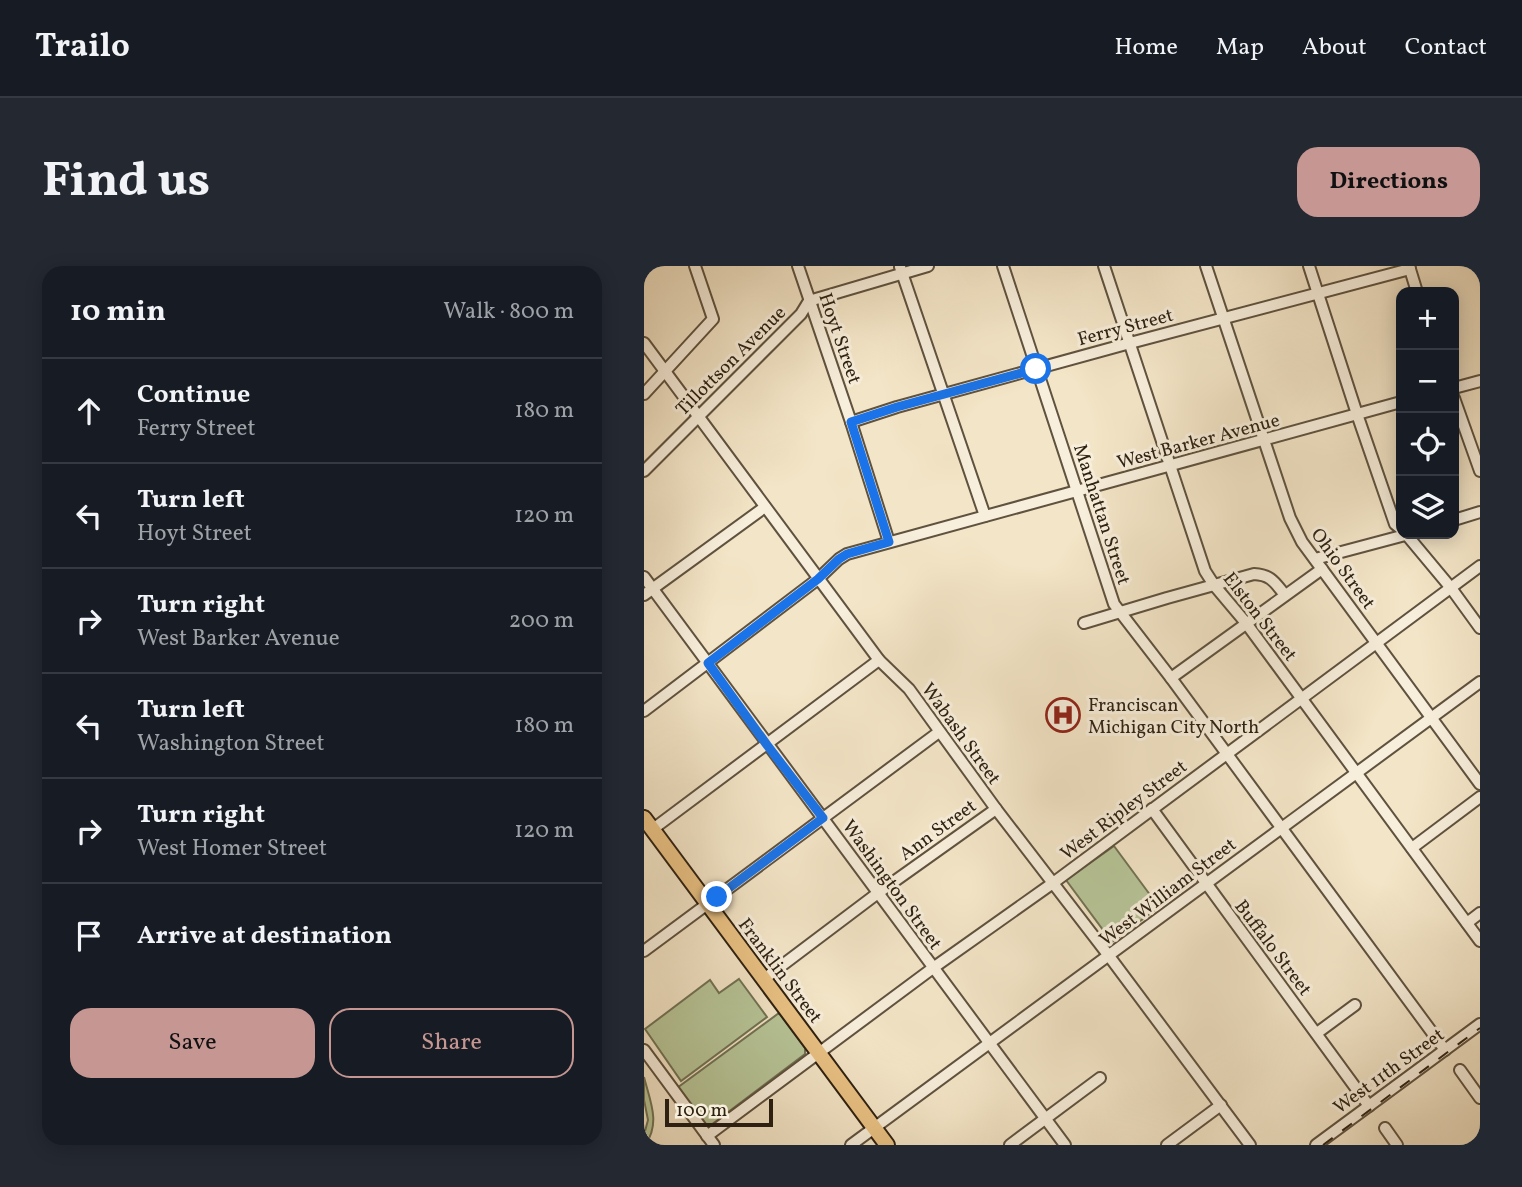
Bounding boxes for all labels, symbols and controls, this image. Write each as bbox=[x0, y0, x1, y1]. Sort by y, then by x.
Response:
text: Trailo bbox=[35, 25, 130, 71]
text: Home bbox=[1114, 31, 1178, 65]
text: Map bbox=[1216, 31, 1264, 65]
text: About bbox=[1302, 31, 1367, 65]
text: Contact bbox=[1405, 31, 1487, 65]
button: Directions bbox=[1297, 147, 1480, 217]
text: Find us bbox=[42, 148, 210, 217]
map controls bbox=[1396, 287, 1459, 539]
button: + bbox=[1396, 287, 1459, 350]
street label: Hoyt Street bbox=[811, 290, 867, 388]
text: 10 min bbox=[70, 291, 166, 333]
text: Walk · 800 m bbox=[443, 296, 574, 328]
street label: Tillottson Avenue bbox=[671, 301, 792, 422]
street label: Ferry Street bbox=[1075, 303, 1177, 353]
button: − bbox=[1396, 350, 1459, 413]
route start bbox=[1020, 353, 1051, 384]
text: Continue bbox=[137, 377, 250, 413]
icon: ahead bbox=[70, 392, 108, 430]
text: 180 m bbox=[515, 395, 574, 427]
street label: West Barker Avenue bbox=[1114, 408, 1283, 476]
text: Ferry Street bbox=[137, 413, 256, 445]
button: locate bbox=[1396, 413, 1459, 476]
street label: Manhattan Street bbox=[1066, 441, 1136, 589]
button: layers bbox=[1396, 476, 1459, 539]
text: Turn left bbox=[137, 482, 245, 518]
icon: left bbox=[70, 497, 108, 535]
text: 120 m bbox=[514, 500, 574, 532]
text: Hoyt Street bbox=[137, 518, 252, 550]
street label: Ohio Street bbox=[1304, 523, 1381, 615]
street label: Elston Street bbox=[1216, 567, 1303, 668]
text: Turn right bbox=[137, 587, 265, 623]
icon: right bbox=[70, 602, 108, 640]
text: 200 m bbox=[509, 605, 574, 637]
text: West Barker Avenue bbox=[137, 623, 340, 655]
street label: Wabash Street bbox=[915, 678, 1006, 791]
text: Turn left bbox=[137, 692, 245, 728]
place label: Franciscan Michigan City North bbox=[1088, 693, 1259, 741]
hospital icon: Franciscan Michigan City North bbox=[1044, 696, 1082, 734]
icon: left bbox=[70, 707, 108, 745]
text: 180 m bbox=[515, 710, 574, 742]
text: Washington Street bbox=[137, 728, 325, 760]
street label: West Ripley Street bbox=[1056, 754, 1193, 867]
street label: Ann Street bbox=[894, 794, 982, 867]
text: Turn right bbox=[137, 797, 265, 833]
icon: right bbox=[70, 812, 108, 850]
text: 120 m bbox=[514, 815, 574, 847]
street label: Washington Street bbox=[835, 815, 948, 956]
street label: West William Street bbox=[1094, 832, 1242, 953]
text: West Homer Street bbox=[137, 833, 327, 865]
route end bbox=[701, 881, 732, 912]
street label: Buffalo Street bbox=[1228, 895, 1317, 1002]
street label: Franklin Street bbox=[731, 913, 828, 1029]
icon: arrive bbox=[70, 917, 108, 955]
text: Arrive at destination bbox=[137, 918, 392, 954]
button: Save bbox=[70, 1008, 315, 1078]
button: Share bbox=[329, 1008, 574, 1078]
street label: West 11th Street bbox=[1328, 1022, 1450, 1121]
scale bar bbox=[665, 1096, 774, 1128]
text: 100 m bbox=[676, 1098, 727, 1124]

